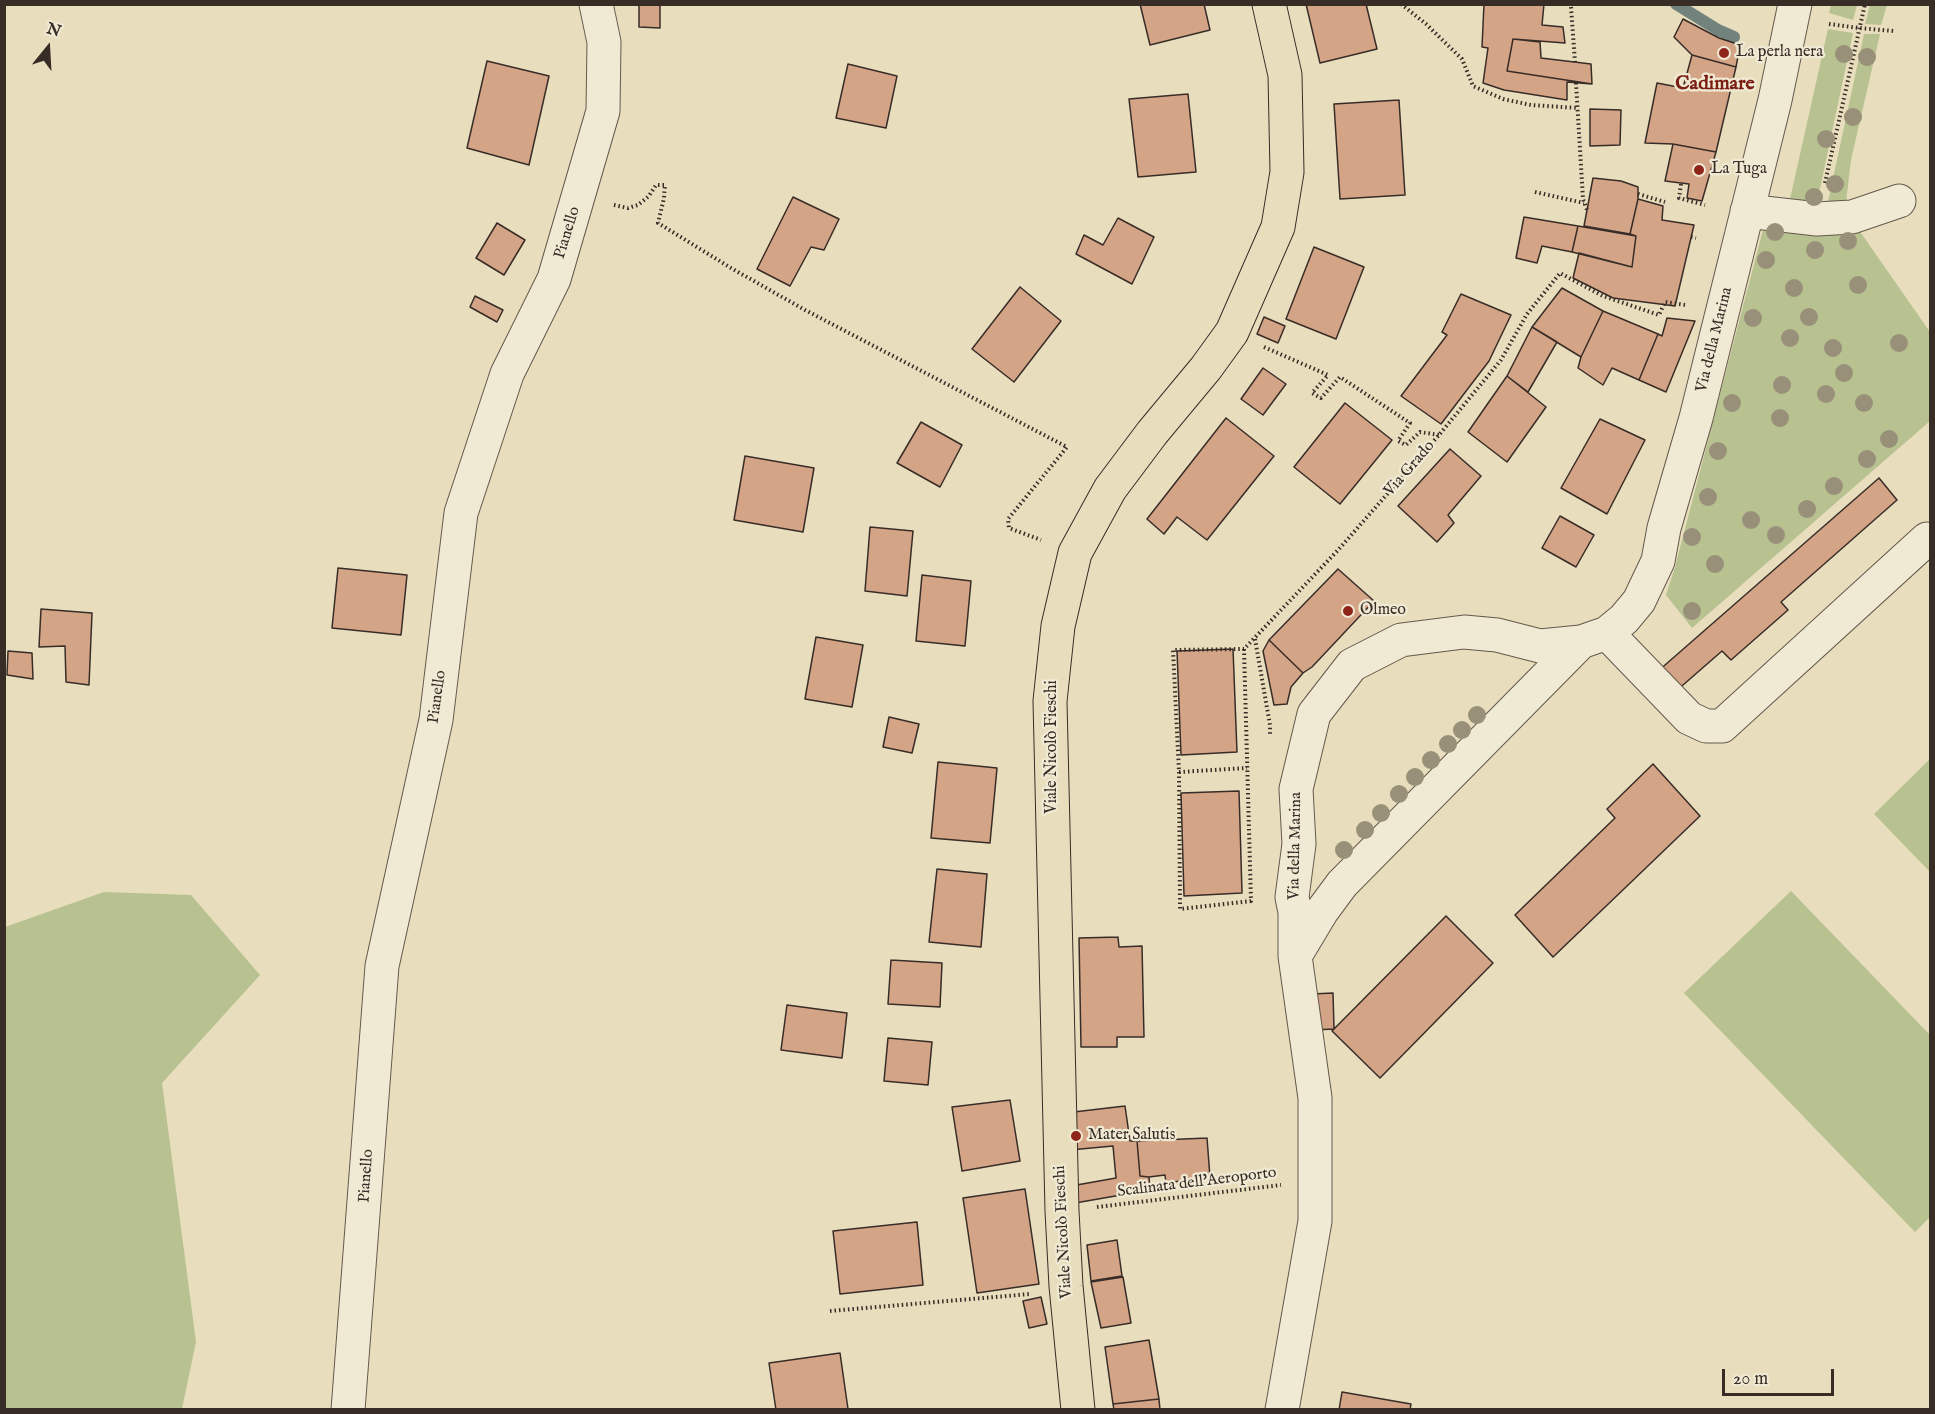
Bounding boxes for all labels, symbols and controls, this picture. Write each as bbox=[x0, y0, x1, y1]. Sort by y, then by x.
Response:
north arrow bbox=[18, 18, 78, 78]
text: N bbox=[44, 19, 63, 43]
place label: La perla nera bbox=[1736, 43, 1823, 63]
marker: La perla nera bbox=[1717, 46, 1731, 60]
district label: Cadimare bbox=[1675, 73, 1755, 97]
place label: La Tuga bbox=[1711, 160, 1767, 180]
marker: La Tuga bbox=[1692, 163, 1706, 177]
street label: Pianello bbox=[551, 205, 585, 261]
street label: Via della Marina bbox=[1693, 285, 1737, 395]
street label: Via Grado bbox=[1381, 437, 1439, 501]
place label: Olmeo bbox=[1360, 601, 1406, 621]
marker: Olmeo bbox=[1341, 604, 1355, 618]
street label: Pianello bbox=[425, 669, 451, 725]
street label: Viale Nicolò Fieschi bbox=[1043, 680, 1063, 814]
street label: Via della Marina bbox=[1285, 792, 1307, 900]
place label: Mater Salutis bbox=[1088, 1126, 1175, 1146]
marker: Mater Salutis bbox=[1069, 1129, 1083, 1143]
street label: Pianello bbox=[356, 1149, 378, 1203]
street label: Scalinata dell'Aeroporto bbox=[1116, 1164, 1278, 1202]
street label: Viale Nicolò Fieschi bbox=[1051, 1165, 1077, 1299]
scale bar bbox=[1725, 1357, 1838, 1395]
text: 20 m bbox=[1733, 1368, 1768, 1391]

